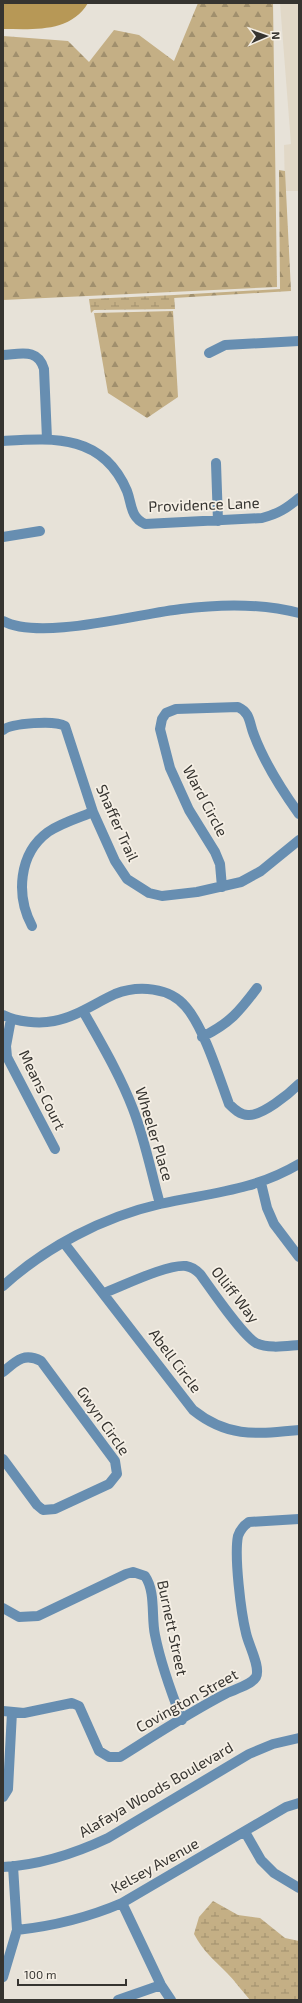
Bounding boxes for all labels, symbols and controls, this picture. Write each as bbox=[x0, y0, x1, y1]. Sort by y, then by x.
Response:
north arrow bbox=[246, 16, 286, 56]
text: N bbox=[270, 31, 283, 40]
street label: Providence Lane bbox=[148, 493, 260, 515]
street label: Ward Circle bbox=[180, 762, 232, 839]
street label: Shaffer Trail bbox=[93, 781, 143, 864]
street label: Means Court bbox=[16, 1047, 70, 1133]
street label: Wheeler Place bbox=[132, 1084, 178, 1183]
street label: Olliff Way bbox=[208, 1263, 263, 1326]
street label: Abell Circle bbox=[146, 1325, 206, 1396]
street label: Gwyn Circle bbox=[74, 1383, 134, 1458]
street label: Burnett Street bbox=[154, 1578, 192, 1677]
street label: Covington Street bbox=[132, 1665, 241, 1736]
street label: Alafaya Woods Boulevard bbox=[75, 1738, 236, 1841]
street label: Kelsey Avenue bbox=[107, 1834, 202, 1897]
scale bar bbox=[18, 1961, 126, 1987]
text: 100 m bbox=[24, 1967, 56, 1981]

